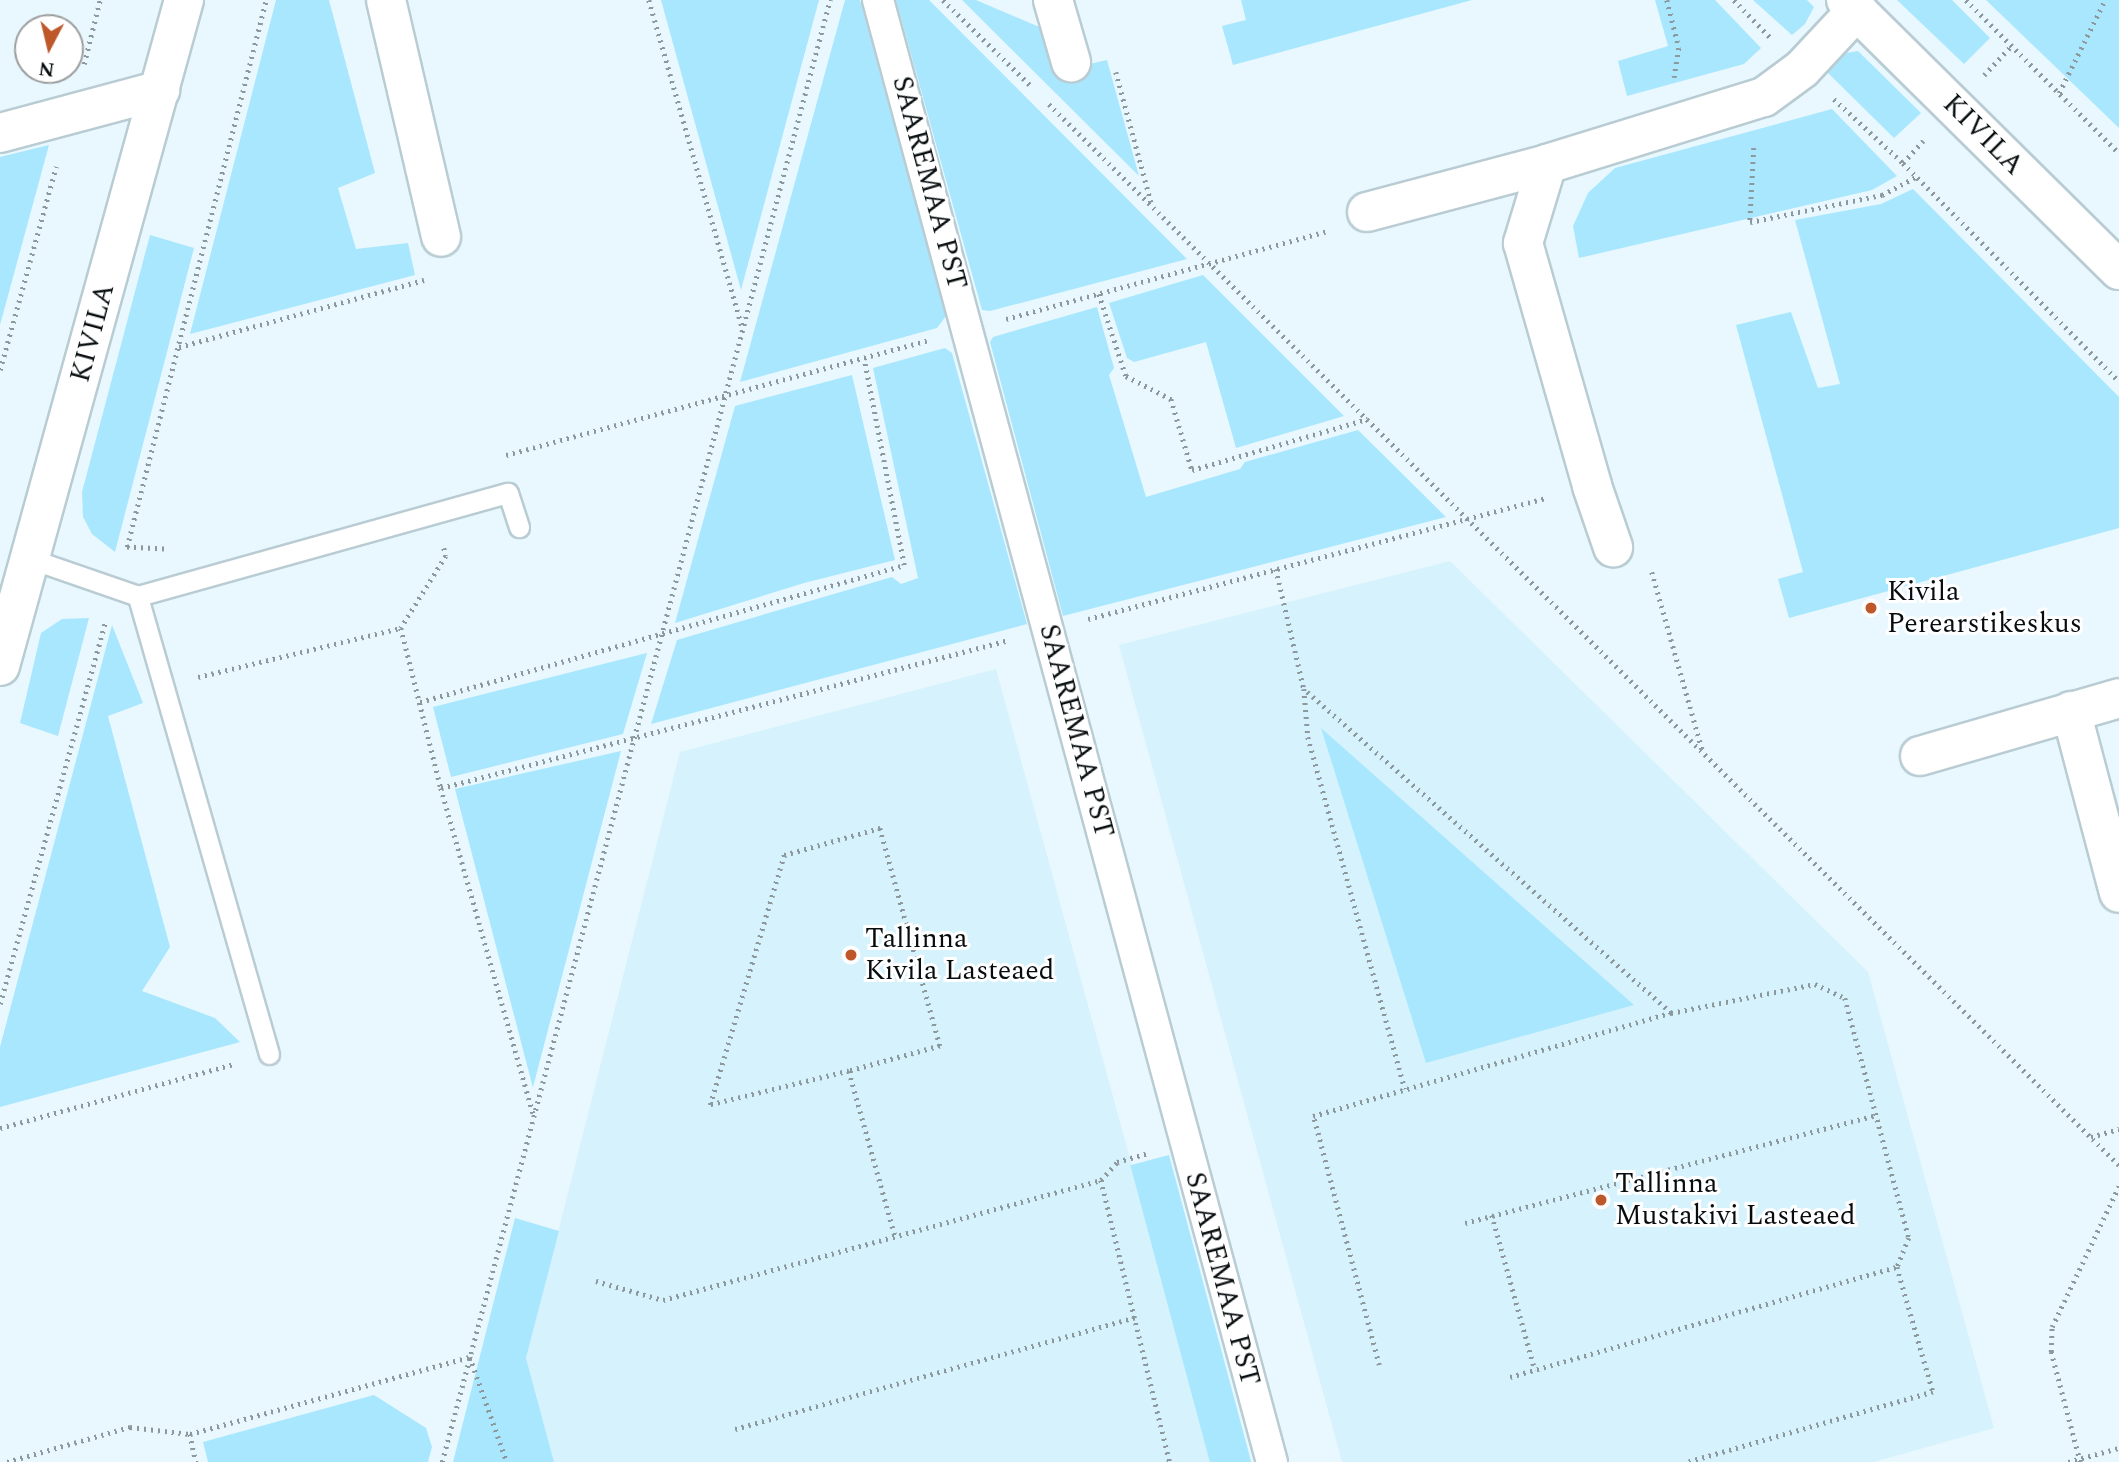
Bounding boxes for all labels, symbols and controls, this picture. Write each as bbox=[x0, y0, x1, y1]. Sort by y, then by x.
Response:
north arrow bbox=[14, 14, 84, 84]
text: N bbox=[37, 53, 56, 84]
street label: SAAREMAA PST bbox=[884, 73, 974, 293]
street label: KIVILA bbox=[1935, 87, 2031, 183]
street label: KIVILA bbox=[64, 280, 122, 386]
place label: Kivila Perearstikeskus bbox=[1887, 575, 2082, 641]
marker: Kivila Perearstikeskus bbox=[1861, 598, 1881, 618]
street label: SAAREMAA PST bbox=[1031, 621, 1121, 841]
place label: Tallinna Kivila Lasteaed bbox=[865, 922, 1054, 988]
marker: Tallinna Kivila Lasteaed bbox=[843, 947, 859, 963]
place label: Tallinna Mustakivi Lasteaed bbox=[1615, 1167, 1856, 1233]
street label: SAAREMAA PST bbox=[1177, 1169, 1267, 1389]
marker: Tallinna Mustakivi Lasteaed bbox=[1593, 1192, 1609, 1208]

